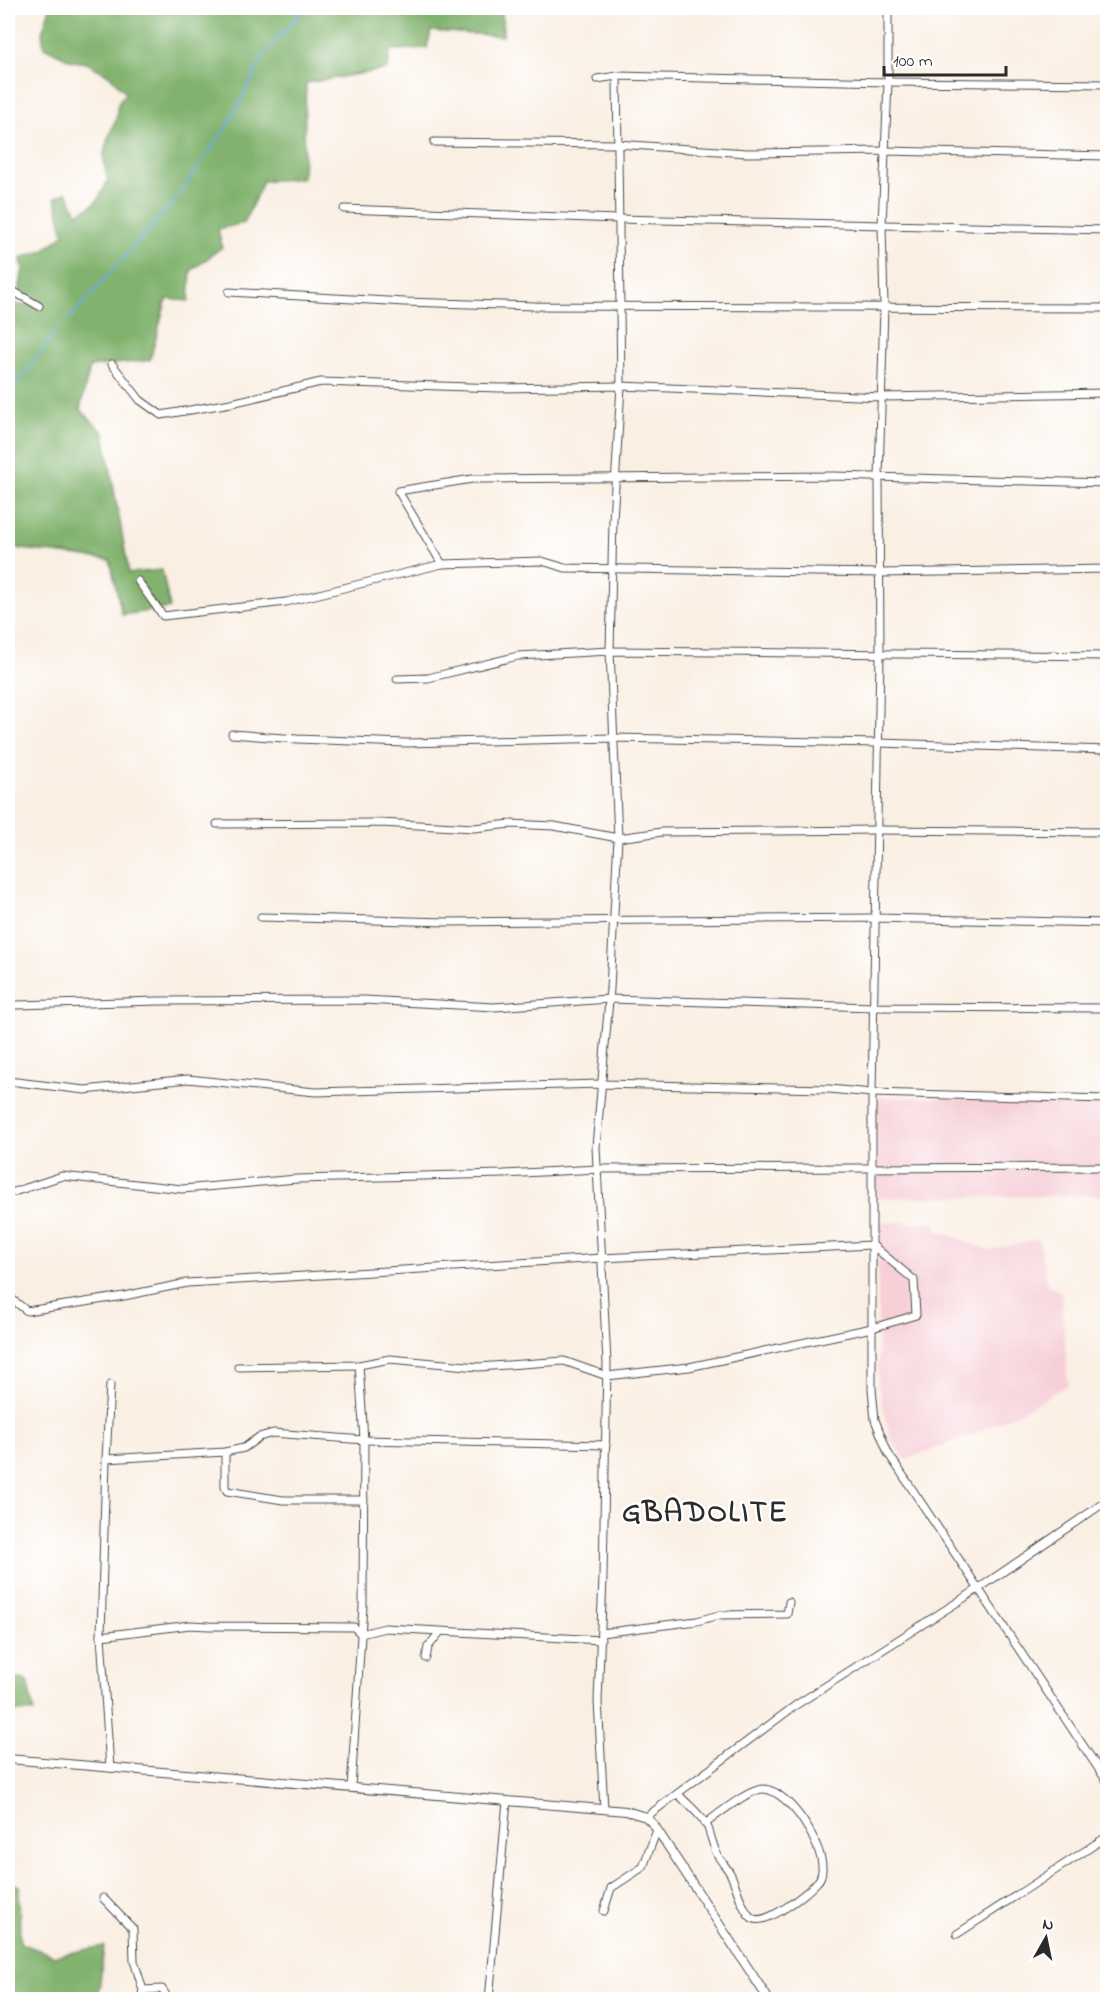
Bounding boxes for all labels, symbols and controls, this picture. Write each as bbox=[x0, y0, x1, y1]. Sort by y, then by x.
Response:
scale bar bbox=[884, 39, 1006, 77]
text: 100 m bbox=[893, 49, 933, 75]
district label: GBADOLITE bbox=[622, 1492, 788, 1536]
north arrow bbox=[1016, 1908, 1076, 1968]
text: N bbox=[1041, 1912, 1055, 1938]

